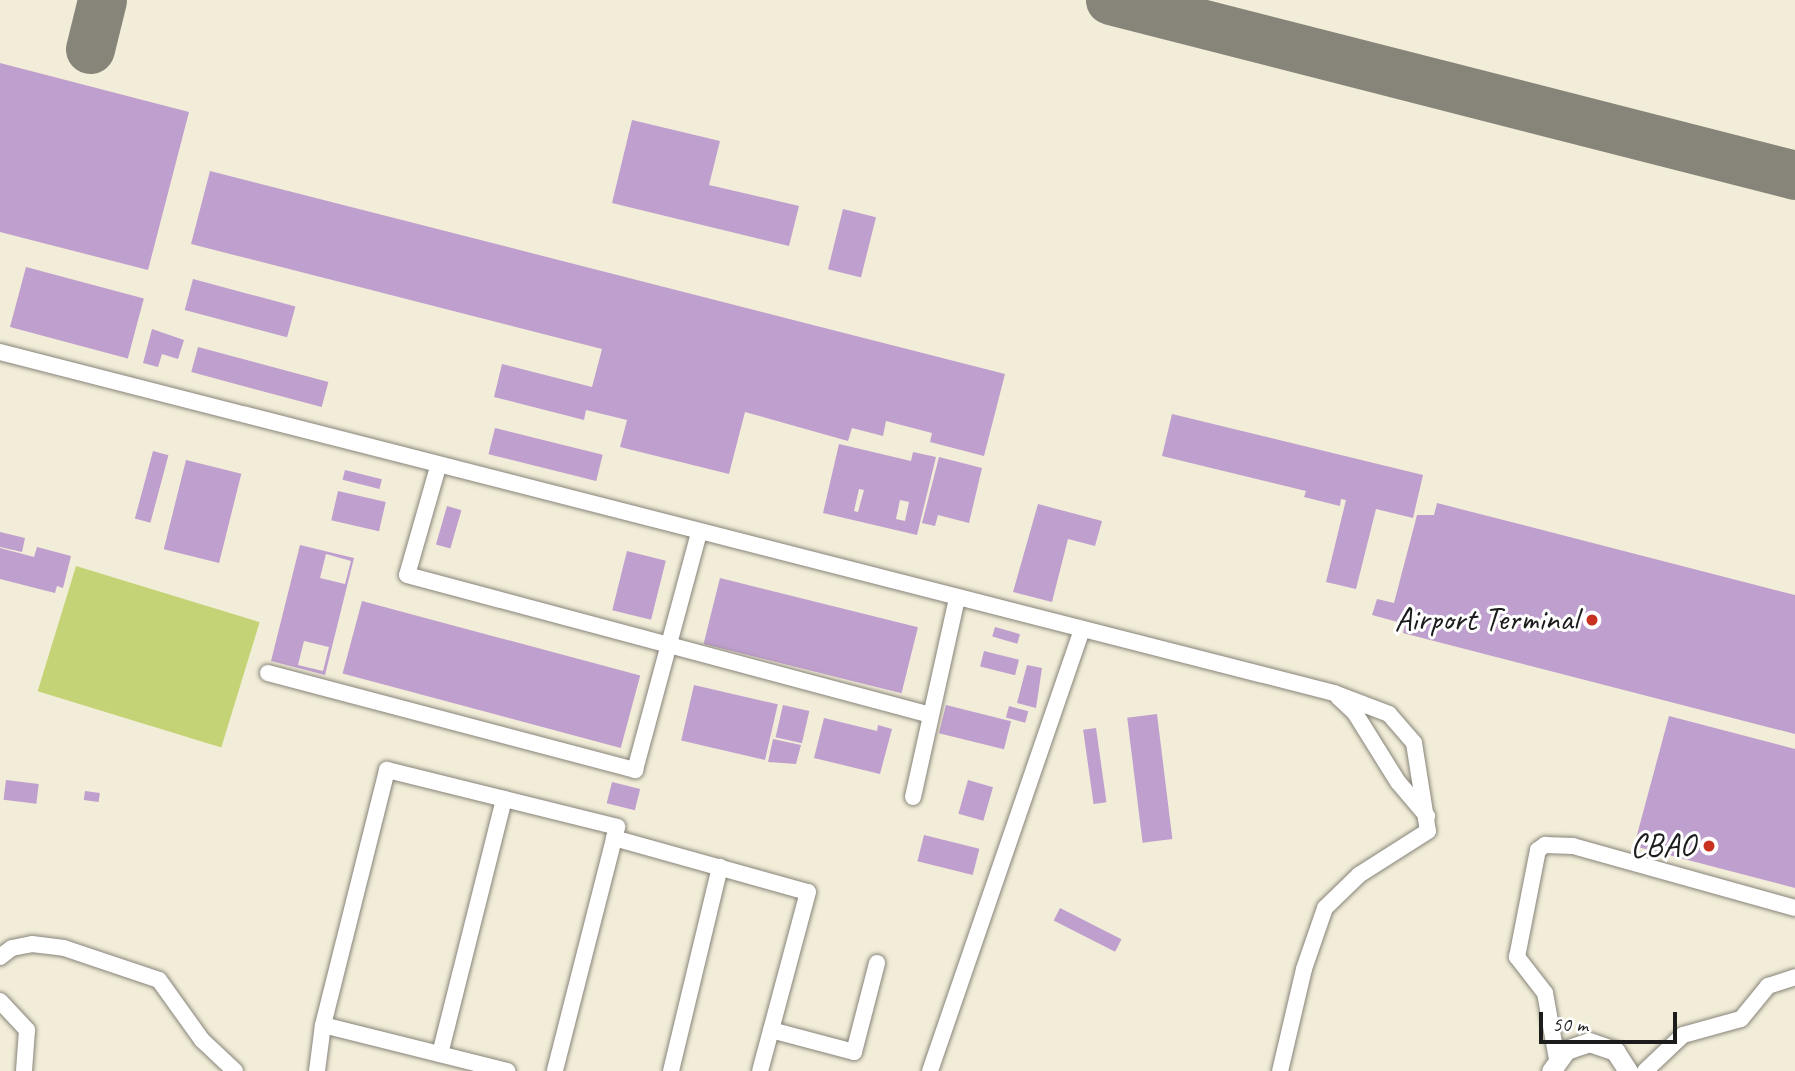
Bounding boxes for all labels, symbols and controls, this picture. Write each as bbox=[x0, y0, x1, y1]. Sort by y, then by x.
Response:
place label: Airport Terminal bbox=[1393, 600, 1578, 640]
marker: Airport Terminal bbox=[1584, 612, 1600, 628]
place label: CBAO bbox=[1630, 826, 1695, 866]
marker: CBAO bbox=[1701, 838, 1717, 854]
scale bar bbox=[1543, 998, 1681, 1042]
text: 50 m bbox=[1552, 1011, 1588, 1037]

